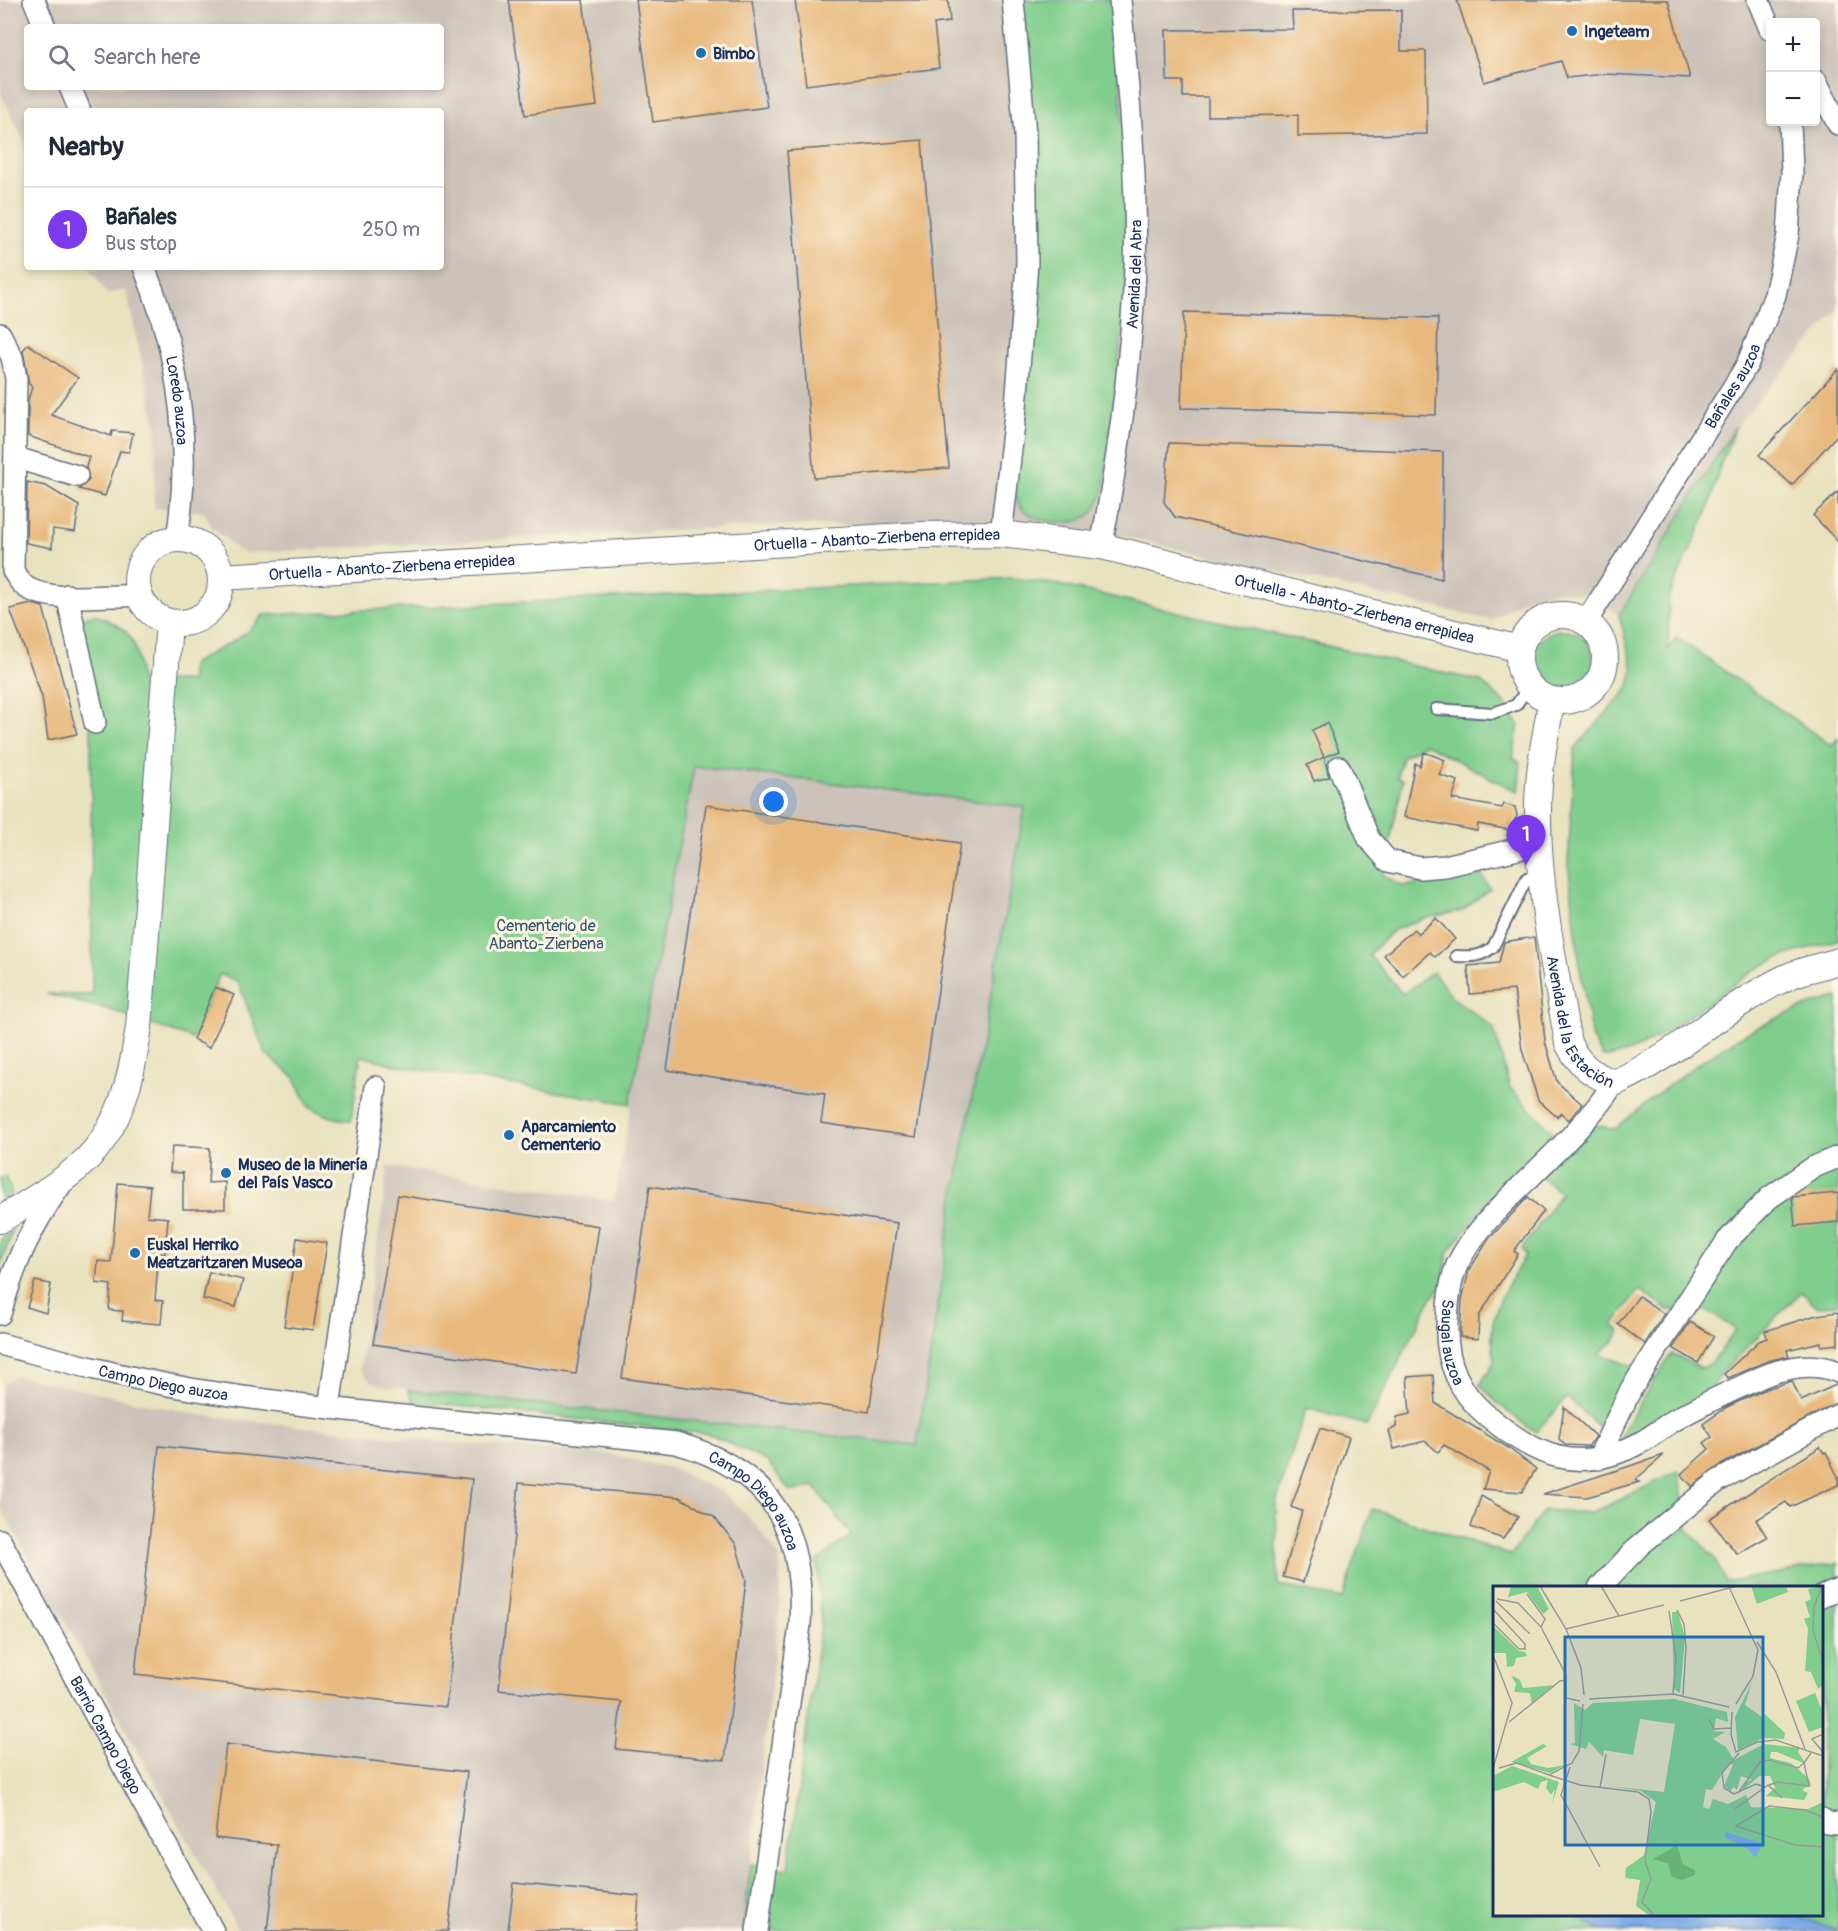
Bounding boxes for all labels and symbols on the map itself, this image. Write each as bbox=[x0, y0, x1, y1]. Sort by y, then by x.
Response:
place label: Ingeteam bbox=[1584, 22, 1650, 42]
marker: Ingeteam bbox=[1565, 24, 1579, 38]
place label: Bimbo bbox=[713, 44, 756, 64]
marker: Bimbo bbox=[694, 46, 708, 60]
street label: Avenida del Abra bbox=[1122, 219, 1147, 330]
street label: Bañales auzoa bbox=[1701, 341, 1765, 433]
street label: Loredo auzoa bbox=[161, 354, 192, 445]
street label: Ortuella - Abanto-Zierbena errepidea bbox=[753, 525, 1000, 556]
street label: Ortuella - Abanto-Zierbena errepidea bbox=[268, 550, 515, 585]
street label: Ortuella - Abanto-Zierbena errepidea bbox=[1232, 570, 1476, 648]
your location bbox=[759, 787, 788, 816]
pin: 1 bbox=[1506, 816, 1546, 865]
park label: Cementerio de Abanto-Zierbena bbox=[488, 916, 604, 954]
street label: Avenida del la Estación bbox=[1542, 954, 1617, 1093]
place label: Aparcamiento Cementerio bbox=[521, 1117, 617, 1155]
marker: Aparcamiento Cementerio bbox=[502, 1128, 516, 1142]
place label: Museo de la Minería del País Vasco bbox=[238, 1155, 368, 1193]
marker: Museo de la Minería del País Vasco bbox=[219, 1166, 233, 1180]
place label: Euskal Herriko Meatzaritzaren Museoa bbox=[147, 1235, 303, 1273]
marker: Euskal Herriko Meatzaritzaren Museoa bbox=[128, 1246, 142, 1260]
street label: Saugal auzoa bbox=[1436, 1298, 1468, 1389]
street label: Campo Diego auzoa bbox=[96, 1361, 229, 1406]
street label: Campo Diego auzoa bbox=[705, 1447, 803, 1553]
inset map bbox=[1493, 1586, 1823, 1916]
street label: Barrio Campo Diego bbox=[65, 1673, 146, 1798]

